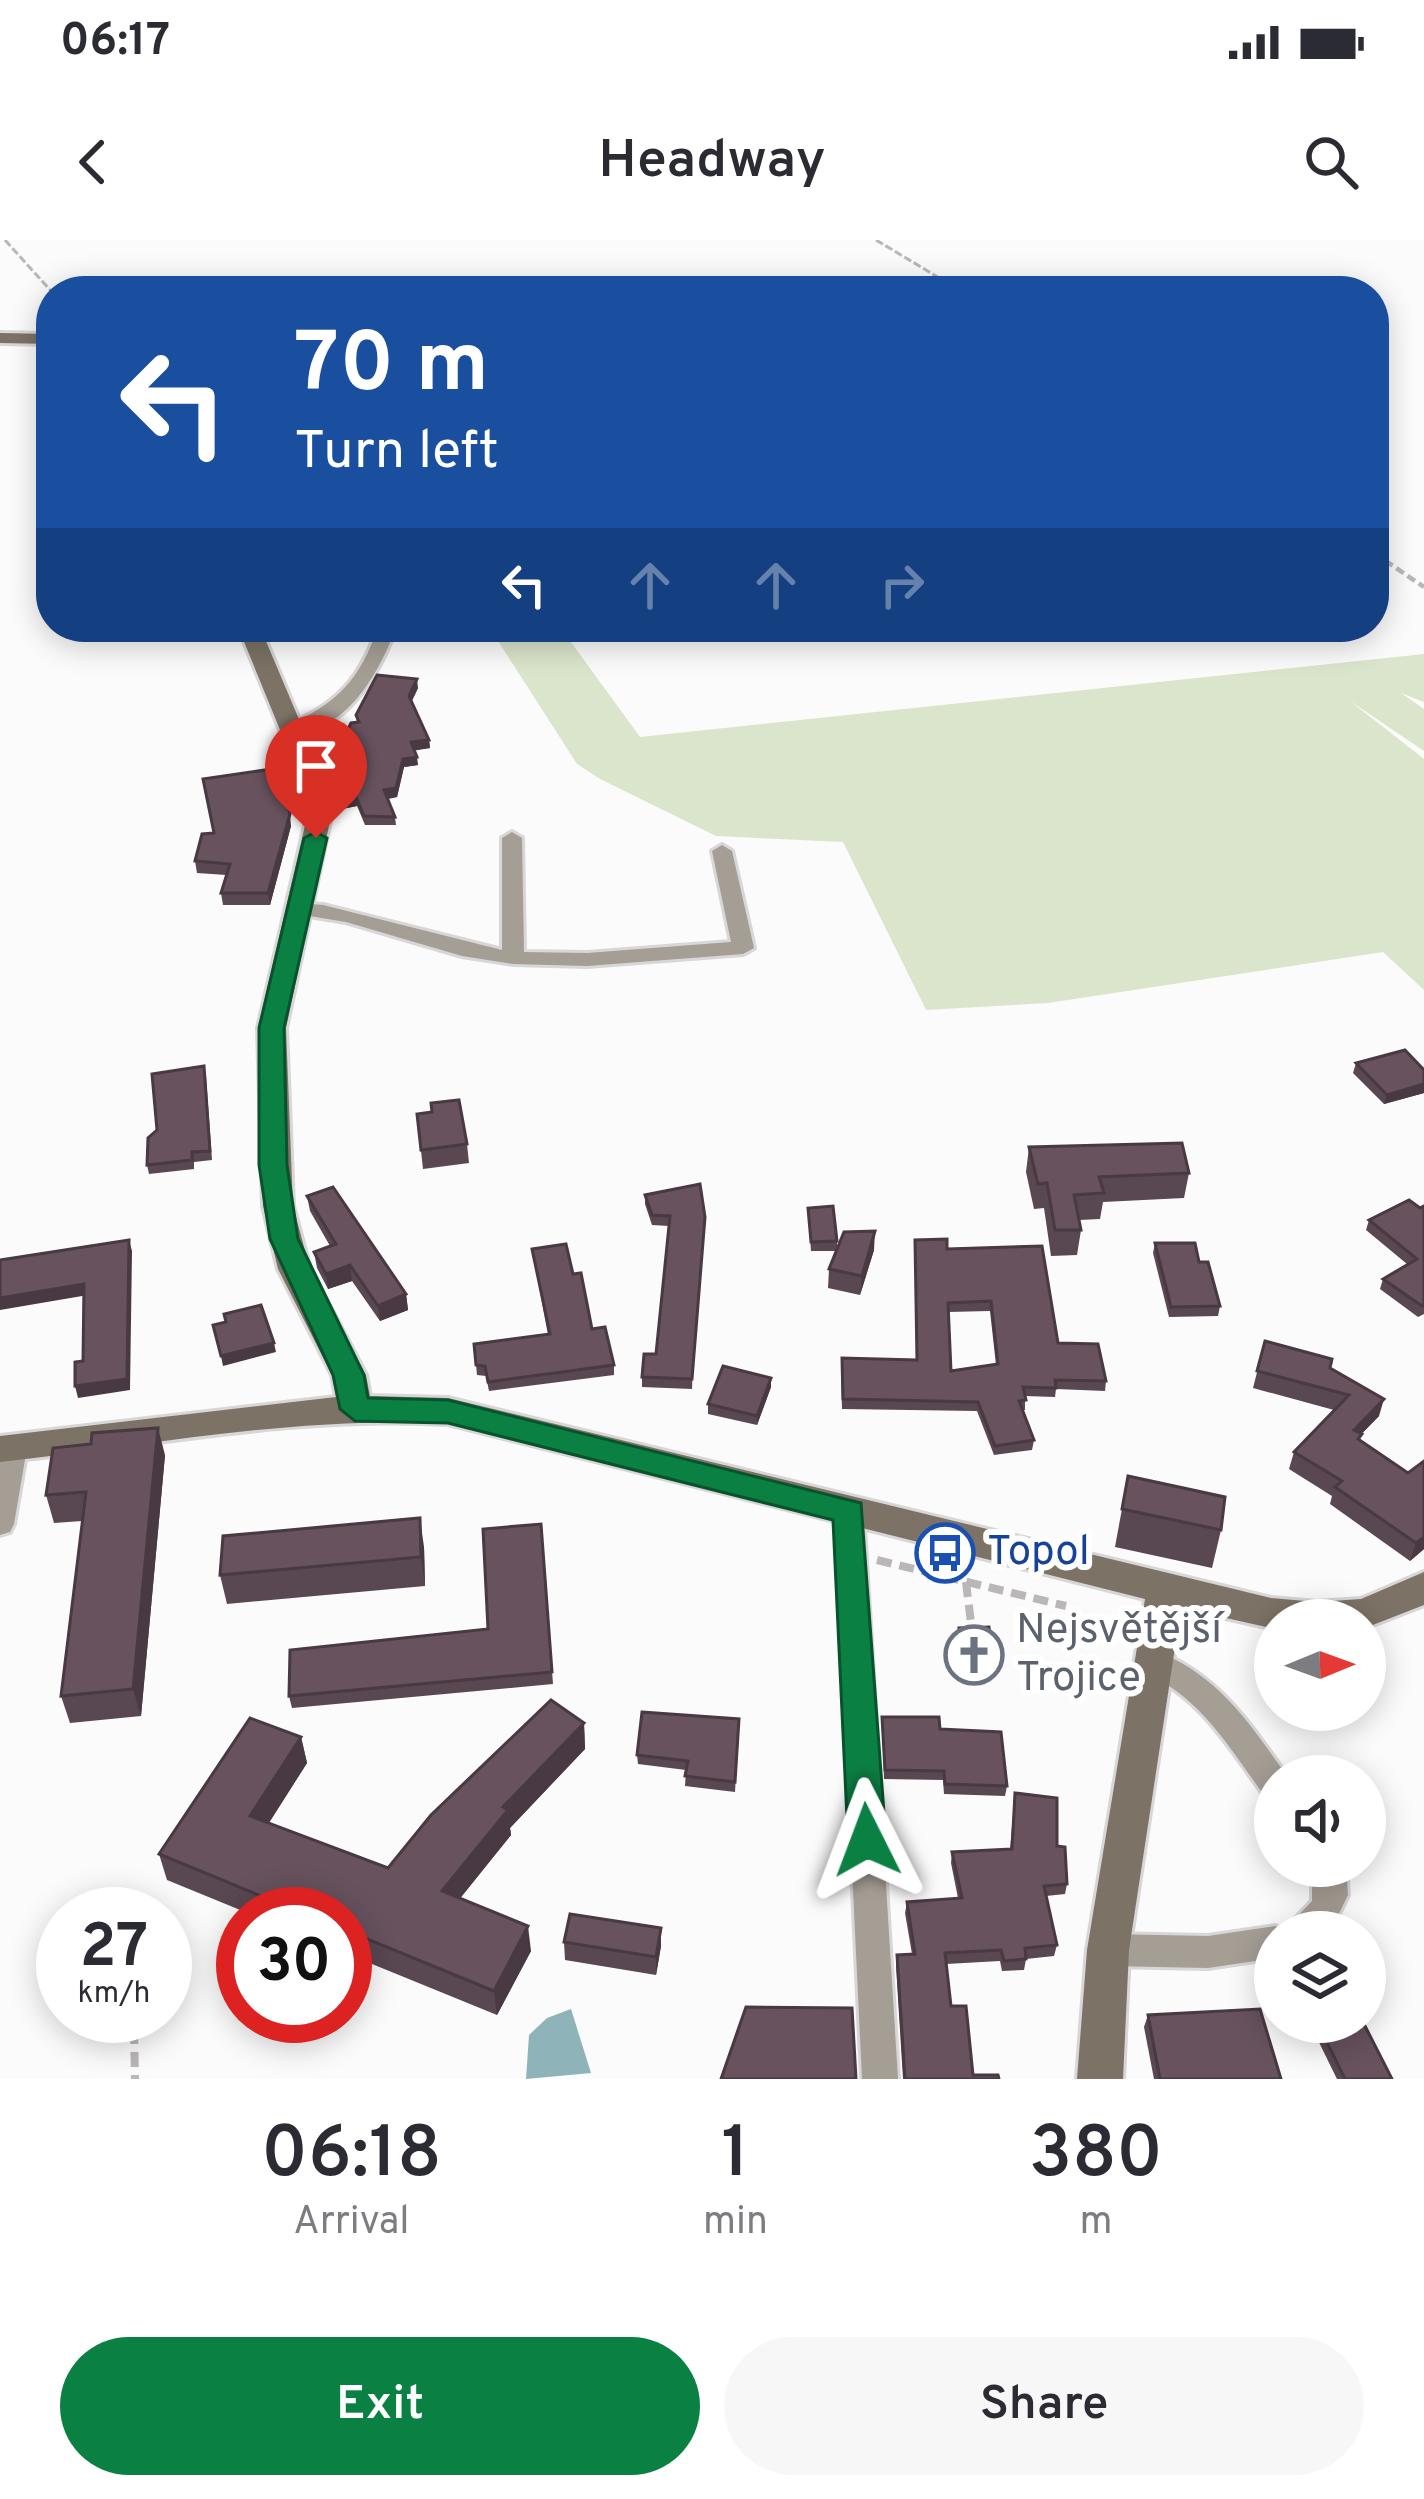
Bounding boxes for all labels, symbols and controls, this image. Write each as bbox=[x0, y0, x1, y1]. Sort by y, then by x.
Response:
text: 06:17 bbox=[60, 14, 170, 71]
text: Headway bbox=[598, 128, 826, 197]
icon: back bbox=[60, 129, 126, 195]
icon: search bbox=[1298, 129, 1364, 195]
text: 70 m bbox=[294, 315, 489, 421]
icon: left bbox=[96, 324, 252, 480]
text: Turn left bbox=[294, 419, 499, 488]
icon: left bbox=[491, 552, 557, 618]
icon: ahead bbox=[617, 552, 683, 618]
icon: ahead bbox=[743, 552, 809, 618]
icon: right bbox=[869, 552, 935, 618]
pin bbox=[265, 715, 367, 838]
icon: arrive bbox=[283, 733, 349, 799]
bus stop icon: Topol bbox=[914, 1522, 976, 1584]
place label: Topol bbox=[987, 1527, 1090, 1580]
north arrow bbox=[1254, 1599, 1386, 1731]
map controls bbox=[1254, 1599, 1386, 2043]
place label: Nejsvětější Trojice bbox=[1016, 1605, 1225, 1706]
church icon: Nejsvětější Trojice bbox=[943, 1624, 1005, 1686]
button: sound bbox=[1254, 1755, 1386, 1887]
position arrow bbox=[804, 1777, 930, 1903]
speed limit sign: 30 bbox=[216, 1887, 372, 2043]
button: layers bbox=[1254, 1911, 1386, 2043]
text: 27 bbox=[80, 1912, 148, 1988]
text: km/h bbox=[78, 1976, 150, 2013]
text: 06:18 bbox=[261, 2111, 442, 2203]
text: 1 bbox=[721, 2111, 749, 2203]
text: 380 bbox=[1029, 2111, 1163, 2203]
text: Arrival bbox=[293, 2199, 410, 2248]
text: min bbox=[703, 2199, 768, 2248]
text: m bbox=[1079, 2199, 1112, 2248]
button: Exit bbox=[60, 2337, 700, 2475]
button: Share bbox=[724, 2337, 1364, 2475]

